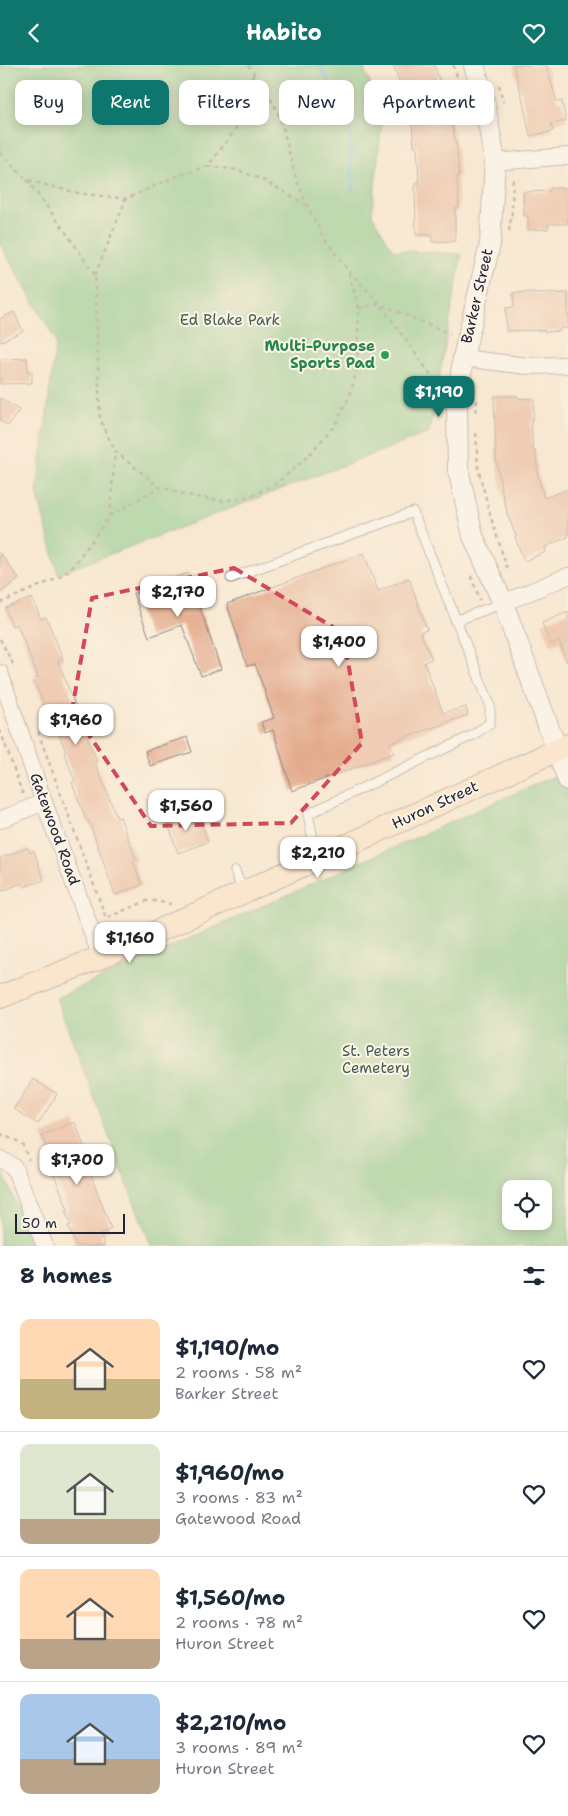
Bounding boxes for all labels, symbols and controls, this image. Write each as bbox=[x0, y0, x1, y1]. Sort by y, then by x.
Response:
text: Habito bbox=[246, 18, 322, 47]
icon: back bbox=[20, 19, 48, 47]
icon: heart bbox=[520, 19, 548, 47]
chip: Buy bbox=[15, 80, 82, 125]
chip: Rent bbox=[92, 80, 169, 125]
chip: Filters bbox=[179, 80, 269, 125]
chip: New bbox=[279, 80, 354, 125]
chip: Apartment bbox=[364, 80, 494, 125]
street label: Barker Street bbox=[456, 247, 498, 345]
park label: Ed Blake Park bbox=[180, 310, 280, 330]
place label: Multi-Purpose Sports Pad bbox=[264, 336, 375, 373]
marker: Multi-Purpose Sports Pad bbox=[379, 349, 391, 361]
pin: $1,190 bbox=[398, 375, 480, 418]
text: $1,190 bbox=[414, 381, 464, 402]
pin: $2,170 bbox=[137, 575, 219, 618]
text: $2,170 bbox=[151, 581, 205, 602]
pin: $1,400 bbox=[298, 625, 380, 668]
text: $1,400 bbox=[312, 631, 366, 652]
pin: $1,960 bbox=[35, 703, 117, 746]
text: $1,960 bbox=[50, 709, 102, 730]
street label: Gatewood Road bbox=[25, 770, 85, 888]
street label: Huron Street bbox=[389, 776, 481, 834]
pin: $1,560 bbox=[145, 789, 227, 832]
text: $1,560 bbox=[159, 795, 213, 816]
pin: $2,210 bbox=[277, 837, 359, 879]
text: $2,210 bbox=[291, 842, 345, 863]
pin: $1,160 bbox=[89, 921, 171, 964]
text: $1,160 bbox=[105, 927, 155, 948]
park label: St. Peters Cemetery bbox=[342, 1041, 410, 1078]
pin: $1,700 bbox=[36, 1143, 118, 1186]
text: $1,700 bbox=[50, 1149, 104, 1170]
map controls bbox=[502, 1180, 552, 1230]
button: locate bbox=[502, 1180, 552, 1230]
scale bar bbox=[15, 1211, 125, 1234]
text: 50 m bbox=[22, 1214, 57, 1232]
text: 8 homes bbox=[20, 1262, 112, 1290]
icon: filters bbox=[520, 1262, 548, 1290]
text: $1,190/mo bbox=[175, 1334, 279, 1362]
icon: home bbox=[60, 1339, 120, 1399]
icon: heart bbox=[520, 1355, 548, 1383]
text: 2 rooms · 58 m² bbox=[175, 1362, 302, 1383]
text: Barker Street bbox=[175, 1383, 278, 1404]
text: $1,960/mo bbox=[175, 1459, 284, 1487]
icon: home bbox=[60, 1464, 120, 1524]
icon: heart bbox=[520, 1480, 548, 1508]
text: 3 rooms · 83 m² bbox=[175, 1487, 303, 1508]
text: Gatewood Road bbox=[175, 1508, 301, 1529]
text: $1,560/mo bbox=[175, 1584, 285, 1612]
icon: home bbox=[60, 1589, 120, 1649]
icon: heart bbox=[520, 1605, 548, 1633]
text: 2 rooms · 78 m² bbox=[175, 1612, 303, 1633]
text: Huron Street bbox=[175, 1633, 274, 1654]
text: $2,210/mo bbox=[175, 1709, 286, 1737]
icon: home bbox=[60, 1714, 120, 1774]
icon: heart bbox=[520, 1730, 548, 1758]
text: 3 rooms · 89 m² bbox=[175, 1737, 303, 1758]
text: Huron Street bbox=[175, 1758, 274, 1779]

